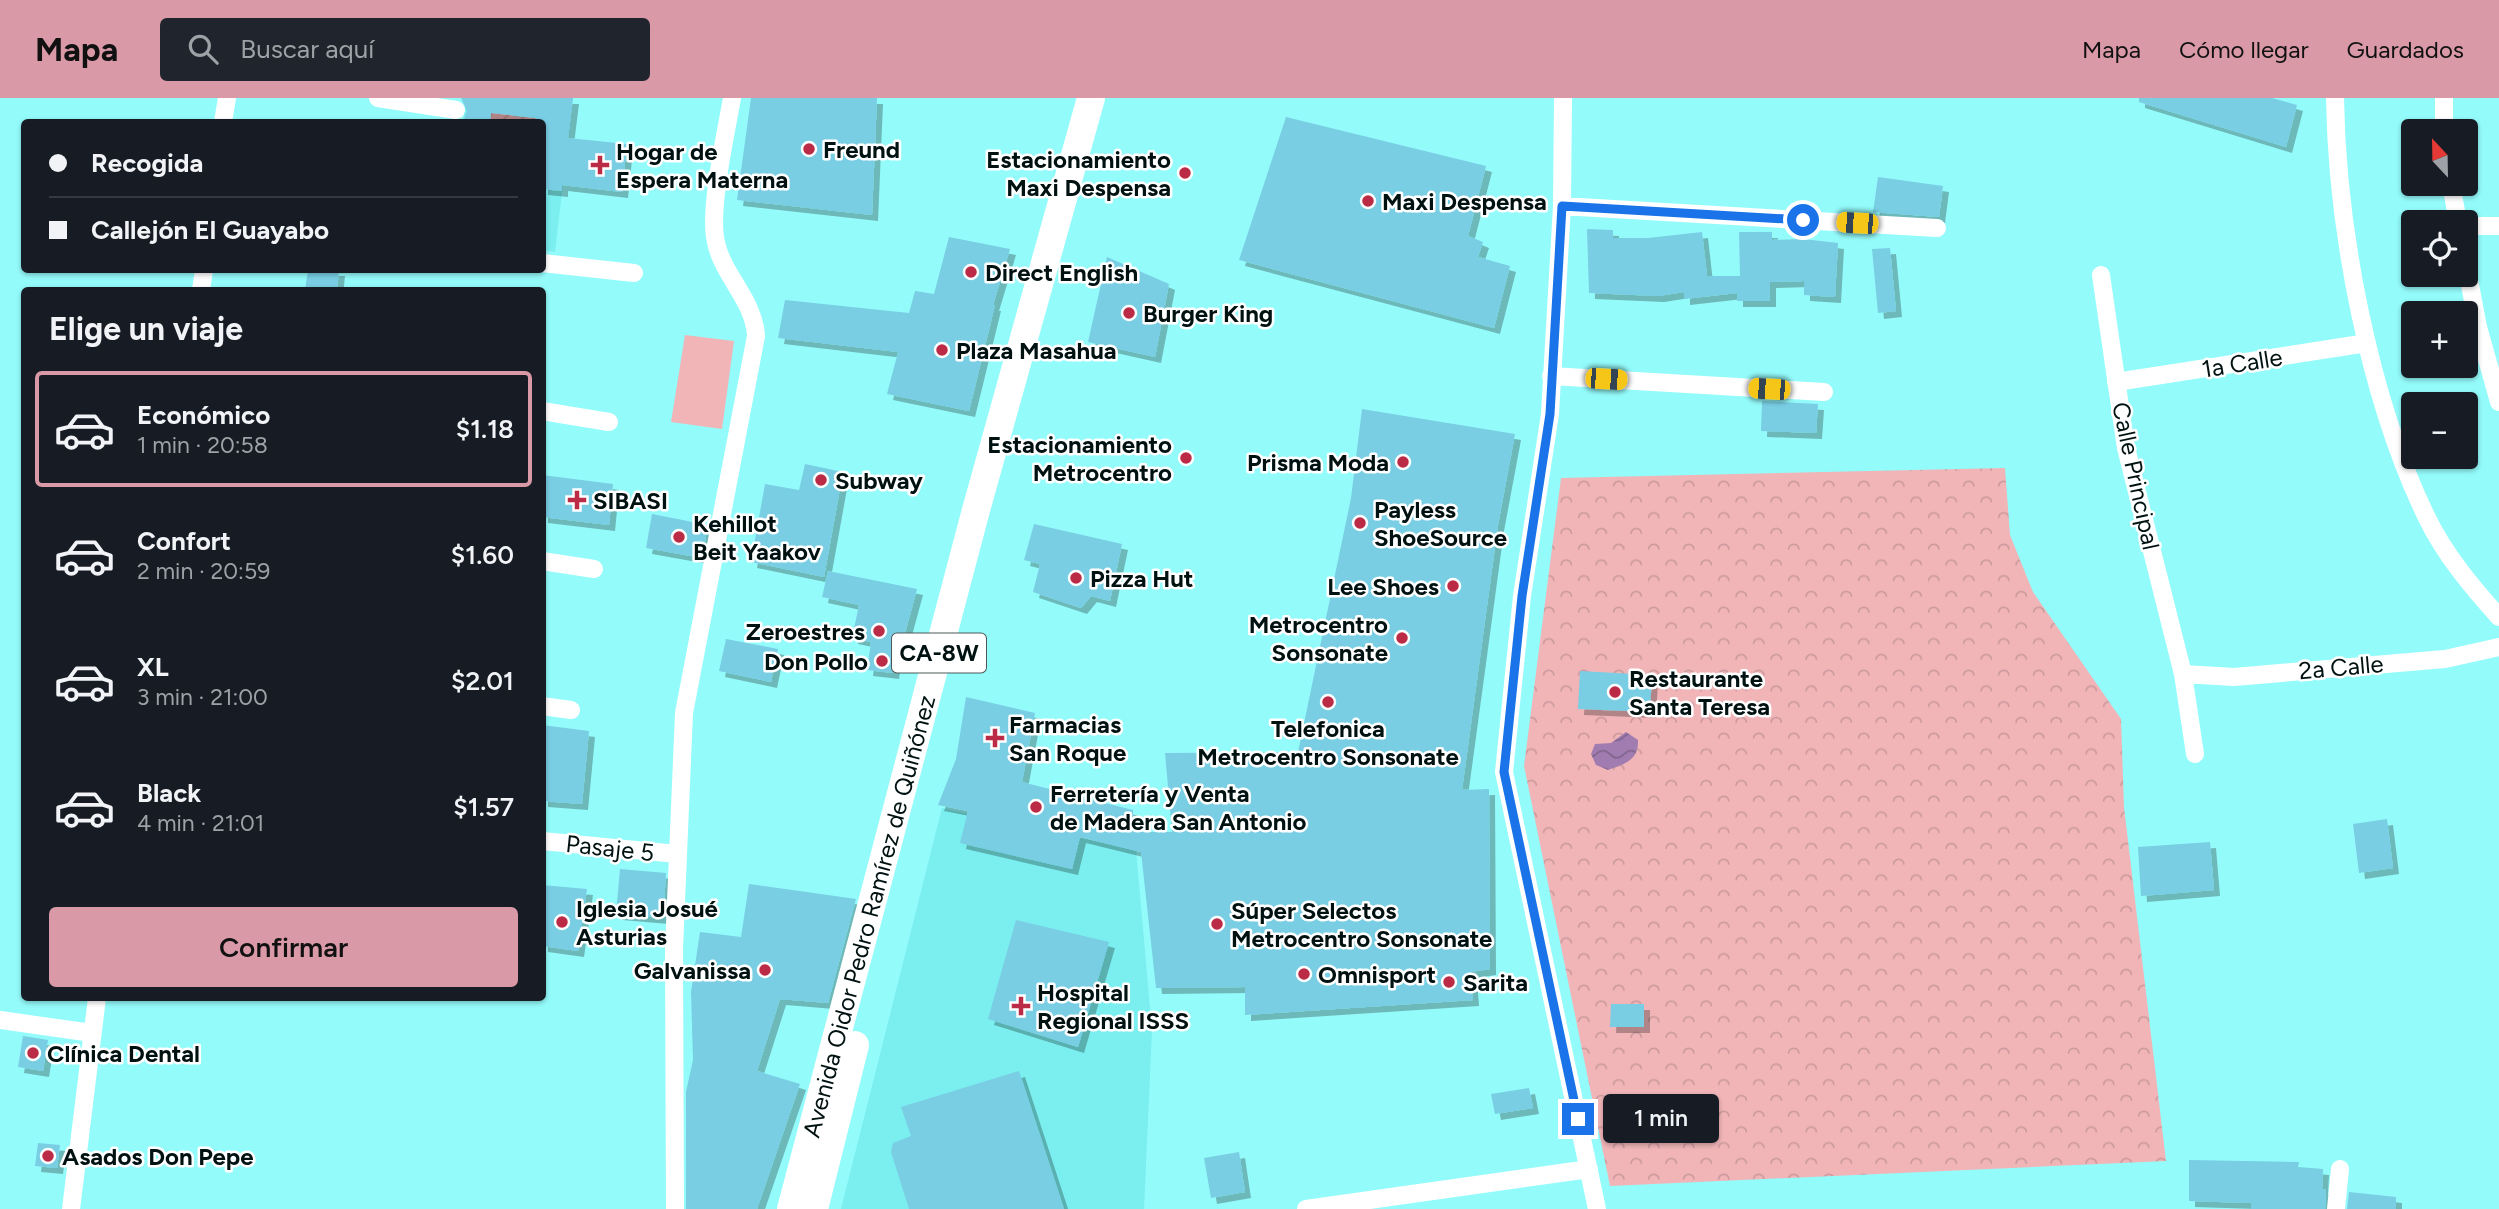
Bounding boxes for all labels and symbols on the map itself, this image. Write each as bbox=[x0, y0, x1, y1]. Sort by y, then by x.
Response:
north arrow bbox=[2401, 119, 2478, 196]
place label: Freund bbox=[823, 135, 900, 164]
place label: Hogar de Espera Materna bbox=[616, 137, 788, 194]
marker: Freund bbox=[801, 141, 817, 157]
place label: Estacionamiento Maxi Despensa bbox=[986, 145, 1171, 202]
marker: Hogar de Espera Materna bbox=[590, 155, 610, 175]
marker: Estacionamiento Maxi Despensa bbox=[1177, 165, 1193, 181]
place label: Maxi Despensa bbox=[1382, 187, 1547, 216]
marker: Maxi Despensa bbox=[1360, 193, 1376, 209]
route start bbox=[1787, 204, 1819, 236]
car bbox=[1836, 211, 1879, 235]
place label: Direct English bbox=[985, 258, 1138, 287]
marker: Direct English bbox=[963, 264, 979, 280]
place label: Burger King bbox=[1143, 299, 1273, 328]
marker: Burger King bbox=[1121, 305, 1137, 321]
place label: Plaza Masahua bbox=[956, 336, 1117, 365]
marker: Plaza Masahua bbox=[934, 342, 950, 358]
street label: 1a Calle bbox=[2200, 342, 2284, 384]
car bbox=[1585, 367, 1628, 391]
car bbox=[1748, 377, 1791, 401]
street label: Calle Principal bbox=[2106, 399, 2166, 553]
place label: Estacionamiento Metrocentro bbox=[987, 430, 1172, 487]
place label: Prisma Moda bbox=[1247, 448, 1389, 477]
marker: Estacionamiento Metrocentro bbox=[1178, 450, 1194, 466]
marker: Prisma Moda bbox=[1395, 454, 1411, 470]
place label: Subway bbox=[835, 466, 923, 495]
marker: Subway bbox=[813, 472, 829, 488]
place label: SIBASI bbox=[593, 486, 668, 515]
marker: SIBASI bbox=[567, 490, 587, 510]
place label: Payless ShoeSource bbox=[1374, 495, 1507, 552]
place label: Kehillot Beit Yaakov bbox=[693, 509, 821, 566]
marker: Payless ShoeSource bbox=[1352, 515, 1368, 531]
marker: Kehillot Beit Yaakov bbox=[671, 529, 687, 545]
place label: Pizza Hut bbox=[1090, 564, 1193, 593]
marker: Pizza Hut bbox=[1068, 570, 1084, 586]
place label: Lee Shoes bbox=[1327, 572, 1439, 601]
marker: Lee Shoes bbox=[1445, 578, 1461, 594]
place label: Metrocentro Sonsonate bbox=[1249, 610, 1388, 667]
place label: Zeroestres bbox=[746, 617, 865, 646]
marker: Zeroestres bbox=[871, 623, 887, 639]
marker: Metrocentro Sonsonate bbox=[1394, 630, 1410, 646]
road number: CA-8W bbox=[892, 634, 986, 673]
place label: Don Pollo bbox=[764, 647, 868, 676]
street label: 2a Calle bbox=[2297, 649, 2385, 685]
marker: Don Pollo bbox=[874, 653, 890, 669]
place label: Restaurante Santa Teresa bbox=[1629, 664, 1770, 721]
marker: Restaurante Santa Teresa bbox=[1607, 684, 1623, 700]
street label: Avenida Oidor Pedro Ramírez de Quiñónez bbox=[796, 692, 941, 1140]
marker: Telefonica Metrocentro Sonsonate bbox=[1320, 694, 1336, 710]
place label: Farmacias San Roque bbox=[1009, 710, 1126, 767]
place label: Telefonica Metrocentro Sonsonate bbox=[1197, 714, 1459, 771]
marker: Farmacias San Roque bbox=[987, 730, 1003, 746]
place label: Ferretería y Venta de Madera San Antonio bbox=[1050, 779, 1307, 836]
marker: Ferretería y Venta de Madera San Antonio bbox=[1028, 799, 1044, 815]
street label: Pasaje 5 bbox=[564, 829, 656, 867]
place label: Iglesia Josué Asturias bbox=[576, 894, 718, 951]
place label: Súper Selectos Metrocentro Sonsonate bbox=[1231, 896, 1492, 953]
marker: Iglesia Josué Asturias bbox=[554, 914, 570, 930]
marker: Súper Selectos Metrocentro Sonsonate bbox=[1209, 916, 1225, 932]
place label: Galvanissa bbox=[634, 956, 751, 985]
place label: Omnisport bbox=[1318, 960, 1436, 989]
marker: Galvanissa bbox=[757, 962, 773, 978]
marker: Omnisport bbox=[1296, 966, 1312, 982]
place label: Sarita bbox=[1463, 968, 1528, 997]
marker: Sarita bbox=[1441, 974, 1457, 990]
place label: Hospital Regional ISSS bbox=[1037, 978, 1189, 1035]
marker: Hospital Regional ISSS bbox=[1011, 996, 1031, 1016]
place label: Clínica Dental bbox=[47, 1039, 200, 1068]
marker: Clínica Dental bbox=[25, 1045, 41, 1061]
callout: 1 min bbox=[1602, 1094, 1718, 1144]
route end bbox=[1562, 1103, 1594, 1135]
place label: Asados Don Pepe bbox=[62, 1142, 254, 1171]
marker: Asados Don Pepe bbox=[40, 1148, 56, 1164]

